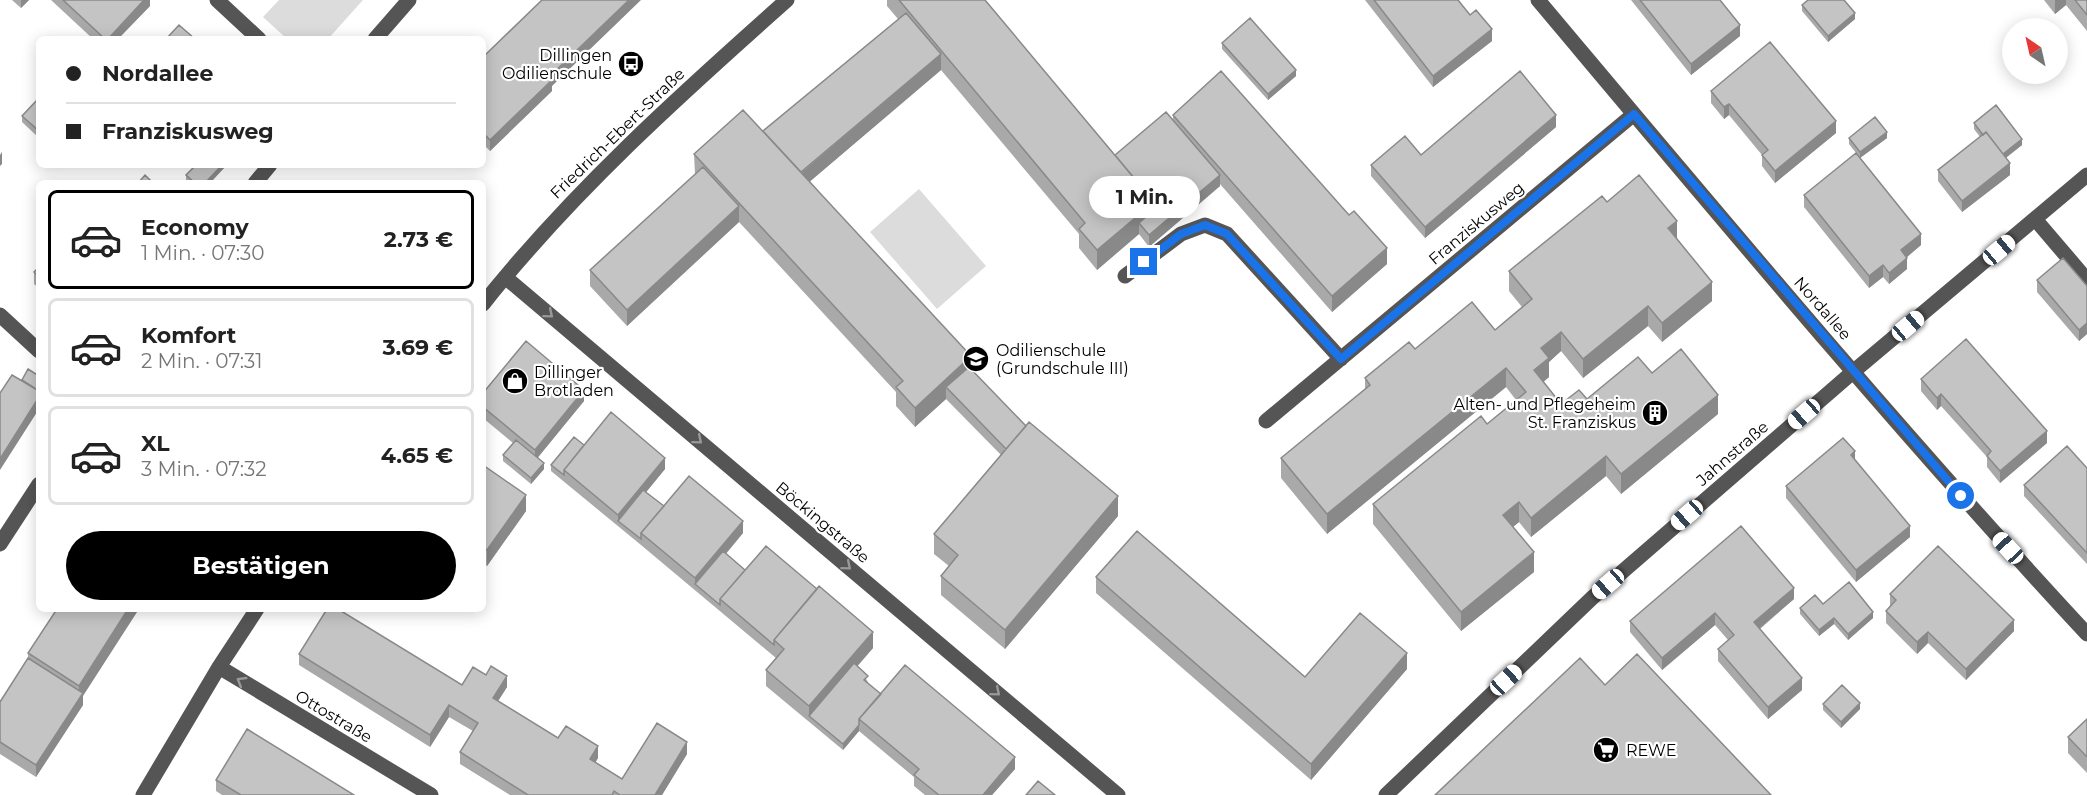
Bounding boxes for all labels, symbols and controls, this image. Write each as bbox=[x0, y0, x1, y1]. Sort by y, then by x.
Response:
north arrow bbox=[2002, 18, 2068, 84]
map controls bbox=[2002, 18, 2068, 84]
place label: Dillingen Odilienschule bbox=[502, 46, 612, 83]
bus stop icon: Dillingen Odilienschule bbox=[616, 49, 646, 79]
text: Nordallee bbox=[102, 60, 213, 87]
street label: Friedrich-Ebert-Straße bbox=[546, 64, 688, 203]
text: Franziskusweg bbox=[102, 118, 274, 145]
callout: 1 Min. bbox=[1088, 175, 1200, 217]
street label: Franziskusweg bbox=[1425, 178, 1528, 269]
text: 1 Min. bbox=[1116, 185, 1173, 209]
icon: car bbox=[69, 213, 123, 267]
text: Economy bbox=[141, 214, 249, 241]
text: 2.73 € bbox=[384, 226, 453, 253]
car bbox=[1979, 232, 2019, 268]
text: 1 Min. · 07:30 bbox=[141, 241, 264, 265]
route end bbox=[1130, 248, 1157, 275]
street label: Nordallee bbox=[1790, 273, 1855, 344]
one-way arrow bbox=[542, 307, 553, 318]
car bbox=[1888, 308, 1928, 344]
icon: car bbox=[69, 321, 123, 375]
text: Komfort bbox=[141, 322, 236, 349]
text: 3.69 € bbox=[382, 334, 453, 361]
place label: Odilienschule (Grundschule III) bbox=[996, 341, 1129, 378]
school or university icon: Odilienschule (Grundschule III) bbox=[961, 344, 991, 374]
text: 2 Min. · 07:31 bbox=[141, 349, 263, 373]
place label: Dillinger Brotladen bbox=[534, 363, 614, 400]
shop icon: Dillinger Brotladen bbox=[500, 366, 530, 396]
place label: Alten- und Pflegeheim St. Franziskus bbox=[1453, 395, 1636, 432]
car bbox=[1785, 395, 1823, 433]
building icon: Alten- und Pflegeheim St. Franziskus bbox=[1640, 398, 1670, 428]
street label: Jahnstraße bbox=[1692, 417, 1772, 490]
icon: car bbox=[69, 429, 123, 483]
text: XL bbox=[141, 430, 170, 457]
one-way arrow bbox=[691, 433, 702, 444]
text: 4.65 € bbox=[381, 442, 453, 469]
text: 3 Min. · 07:32 bbox=[141, 457, 267, 481]
street label: Böckingstraße bbox=[772, 478, 873, 567]
route start bbox=[1947, 482, 1974, 509]
car bbox=[1668, 496, 1706, 534]
car bbox=[1989, 529, 2027, 567]
button: Bestätigen bbox=[66, 531, 456, 600]
one-way arrow bbox=[840, 559, 851, 570]
car bbox=[1589, 565, 1627, 603]
car bbox=[1487, 661, 1525, 699]
one-way arrow bbox=[237, 676, 247, 688]
one-way arrow bbox=[989, 685, 1000, 696]
street label: Ottostraße bbox=[292, 686, 375, 747]
supermarket icon: REWE bbox=[1591, 735, 1621, 765]
place label: REWE bbox=[1626, 741, 1676, 760]

